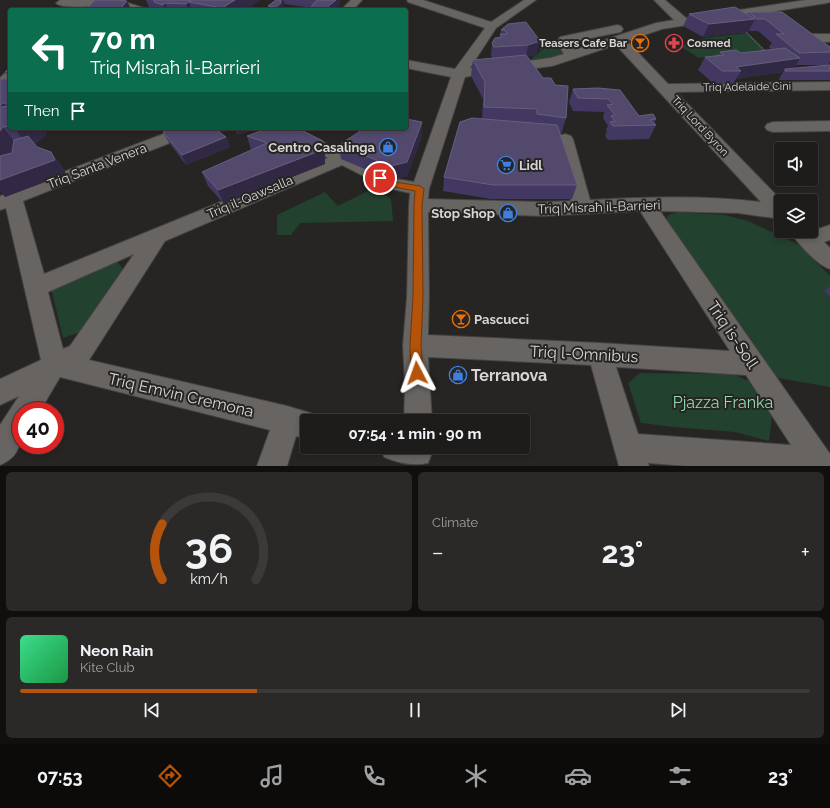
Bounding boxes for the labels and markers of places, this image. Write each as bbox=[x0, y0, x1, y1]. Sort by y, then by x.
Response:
bar icon: Teasers Cafe Bar bbox=[630, 33, 650, 53]
pharmacy icon: Cosmed bbox=[664, 33, 684, 53]
place label: Teasers Cafe Bar bbox=[539, 37, 628, 50]
place label: Cosmed bbox=[687, 37, 731, 50]
shop icon: Centro Casalinga bbox=[378, 137, 398, 157]
place label: Centro Casalinga bbox=[268, 140, 376, 155]
supermarket icon: Lidl bbox=[496, 155, 516, 175]
place label: Lidl bbox=[519, 158, 543, 173]
pin bbox=[363, 161, 397, 195]
shop icon: Stop Shop bbox=[498, 203, 518, 223]
place label: Stop Shop bbox=[431, 206, 495, 221]
bar icon: Pascucci bbox=[451, 309, 471, 329]
place label: Pascucci bbox=[474, 312, 529, 327]
shop icon: Terranova bbox=[448, 365, 468, 385]
place label: Terranova bbox=[471, 366, 547, 385]

